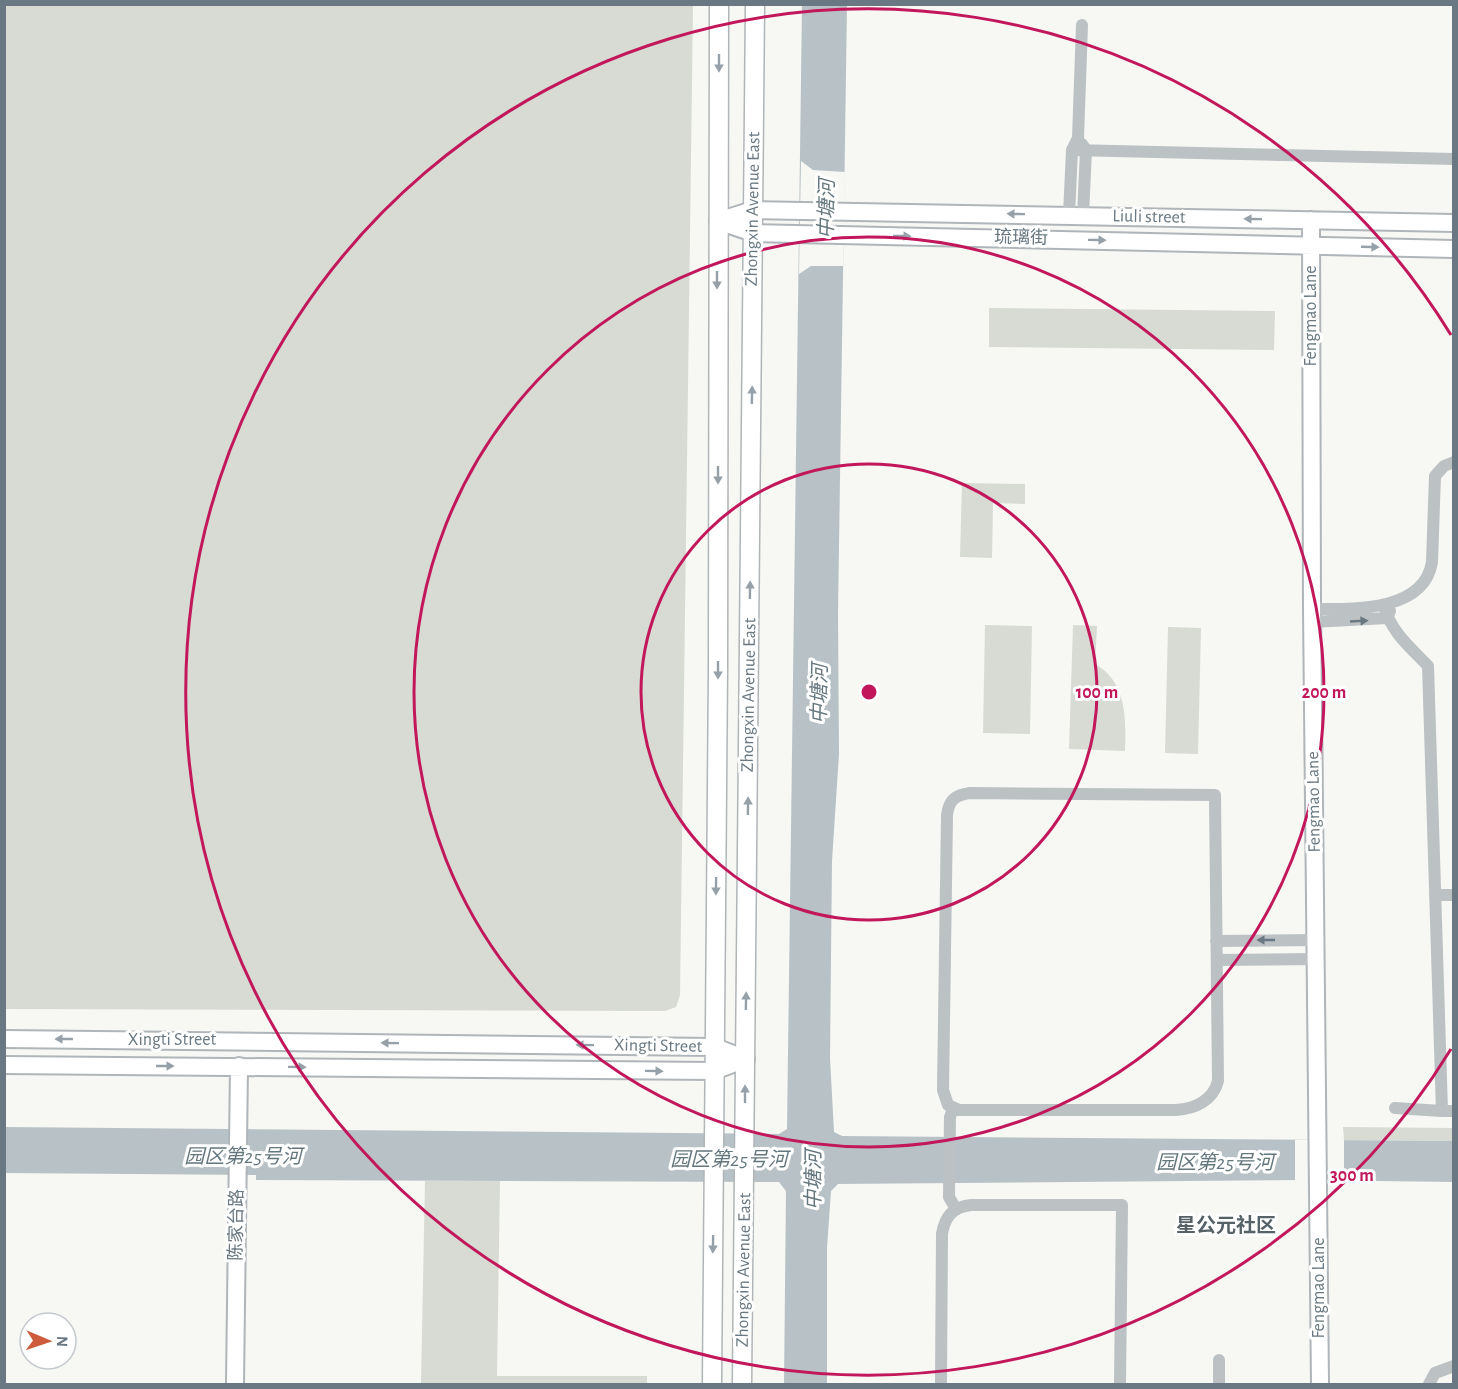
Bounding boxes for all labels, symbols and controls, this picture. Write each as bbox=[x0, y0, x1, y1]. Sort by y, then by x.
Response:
one-way arrow bbox=[714, 53, 724, 72]
street label: Zhongxin Avenue East bbox=[743, 131, 763, 286]
water label: 中塘河 bbox=[815, 175, 838, 239]
street label: Liuli street bbox=[1112, 207, 1186, 227]
one-way arrow bbox=[1006, 209, 1025, 219]
one-way arrow bbox=[1243, 214, 1262, 224]
street label: 琉璃街 bbox=[994, 227, 1048, 247]
one-way arrow bbox=[893, 231, 912, 241]
one-way arrow bbox=[1088, 235, 1107, 244]
one-way arrow bbox=[1360, 242, 1379, 251]
street label: Fengmao Lane bbox=[1302, 265, 1320, 367]
one-way arrow bbox=[712, 270, 722, 289]
one-way arrow bbox=[747, 385, 757, 404]
one-way arrow bbox=[713, 465, 723, 484]
one-way arrow bbox=[745, 580, 755, 599]
street label: Zhongxin Avenue East bbox=[739, 617, 759, 772]
one-way arrow bbox=[1349, 617, 1368, 626]
one-way arrow bbox=[713, 660, 723, 679]
water label: 中塘河 bbox=[808, 660, 831, 724]
centre of rings bbox=[859, 682, 879, 702]
text: 100 m bbox=[1076, 684, 1118, 702]
text: 200 m bbox=[1302, 684, 1346, 702]
street label: Fengmao Lane bbox=[1304, 751, 1324, 853]
one-way arrow bbox=[743, 796, 753, 815]
one-way arrow bbox=[711, 876, 721, 895]
one-way arrow bbox=[1257, 936, 1276, 945]
one-way arrow bbox=[741, 991, 751, 1010]
street label: Xingti Street bbox=[128, 1031, 217, 1049]
one-way arrow bbox=[54, 1034, 73, 1044]
street label: Xingti Street bbox=[614, 1036, 703, 1056]
one-way arrow bbox=[380, 1038, 399, 1047]
one-way arrow bbox=[575, 1040, 594, 1050]
one-way arrow bbox=[156, 1061, 175, 1071]
one-way arrow bbox=[288, 1062, 307, 1072]
one-way arrow bbox=[644, 1066, 663, 1076]
one-way arrow bbox=[741, 1085, 750, 1104]
water label: 园区第25号河 bbox=[184, 1146, 306, 1167]
water label: 中塘河 bbox=[803, 1146, 824, 1210]
water label: 园区第25号河 bbox=[670, 1149, 792, 1170]
water label: 园区第25号河 bbox=[1156, 1152, 1278, 1173]
text: 300 m bbox=[1330, 1167, 1374, 1185]
street label: 陈家台路 bbox=[225, 1189, 247, 1261]
street label: Zhongxin Avenue East bbox=[734, 1192, 754, 1347]
district label: 星公元社区 bbox=[1176, 1214, 1276, 1236]
one-way arrow bbox=[708, 1235, 718, 1254]
street label: Fengmao Lane bbox=[1310, 1237, 1328, 1339]
north arrow bbox=[18, 1311, 78, 1371]
text: N bbox=[54, 1336, 70, 1347]

